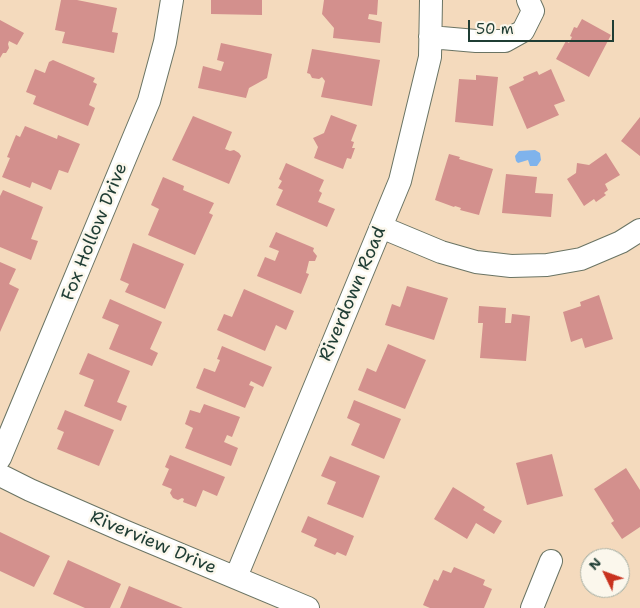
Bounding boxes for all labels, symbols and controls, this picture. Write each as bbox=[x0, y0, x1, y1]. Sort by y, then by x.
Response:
scale bar bbox=[470, 10, 616, 42]
text: 50 m bbox=[476, 19, 514, 39]
street label: Fox Hollow Drive bbox=[58, 160, 132, 304]
street label: Riverdown Road bbox=[315, 223, 391, 365]
street label: Riverview Drive bbox=[87, 507, 219, 579]
north arrow bbox=[580, 548, 630, 598]
text: N bbox=[584, 553, 605, 574]

